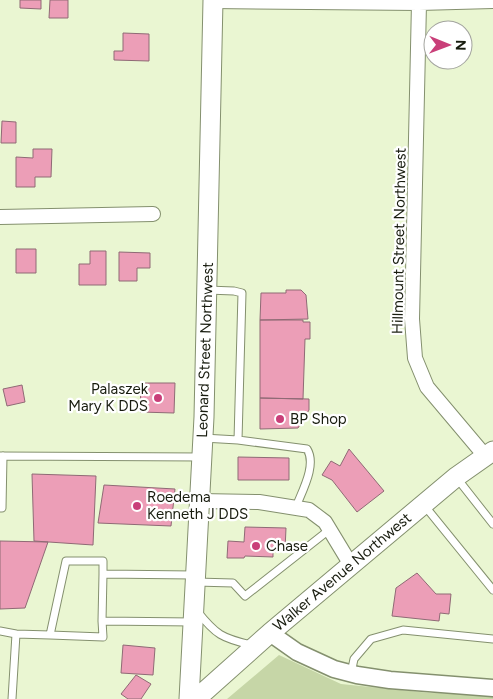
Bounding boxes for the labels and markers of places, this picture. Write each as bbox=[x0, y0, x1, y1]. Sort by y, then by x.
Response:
place label: Palaszek Mary K DDS bbox=[68, 380, 149, 415]
marker: Palaszek Mary K DDS bbox=[152, 392, 164, 404]
place label: BP Shop bbox=[290, 410, 347, 428]
marker: BP Shop bbox=[274, 413, 286, 425]
place label: Roedema Kenneth J DDS bbox=[147, 488, 248, 523]
marker: Roedema Kenneth J DDS bbox=[131, 500, 143, 512]
place label: Chase bbox=[266, 537, 308, 555]
marker: Chase bbox=[250, 540, 262, 552]

